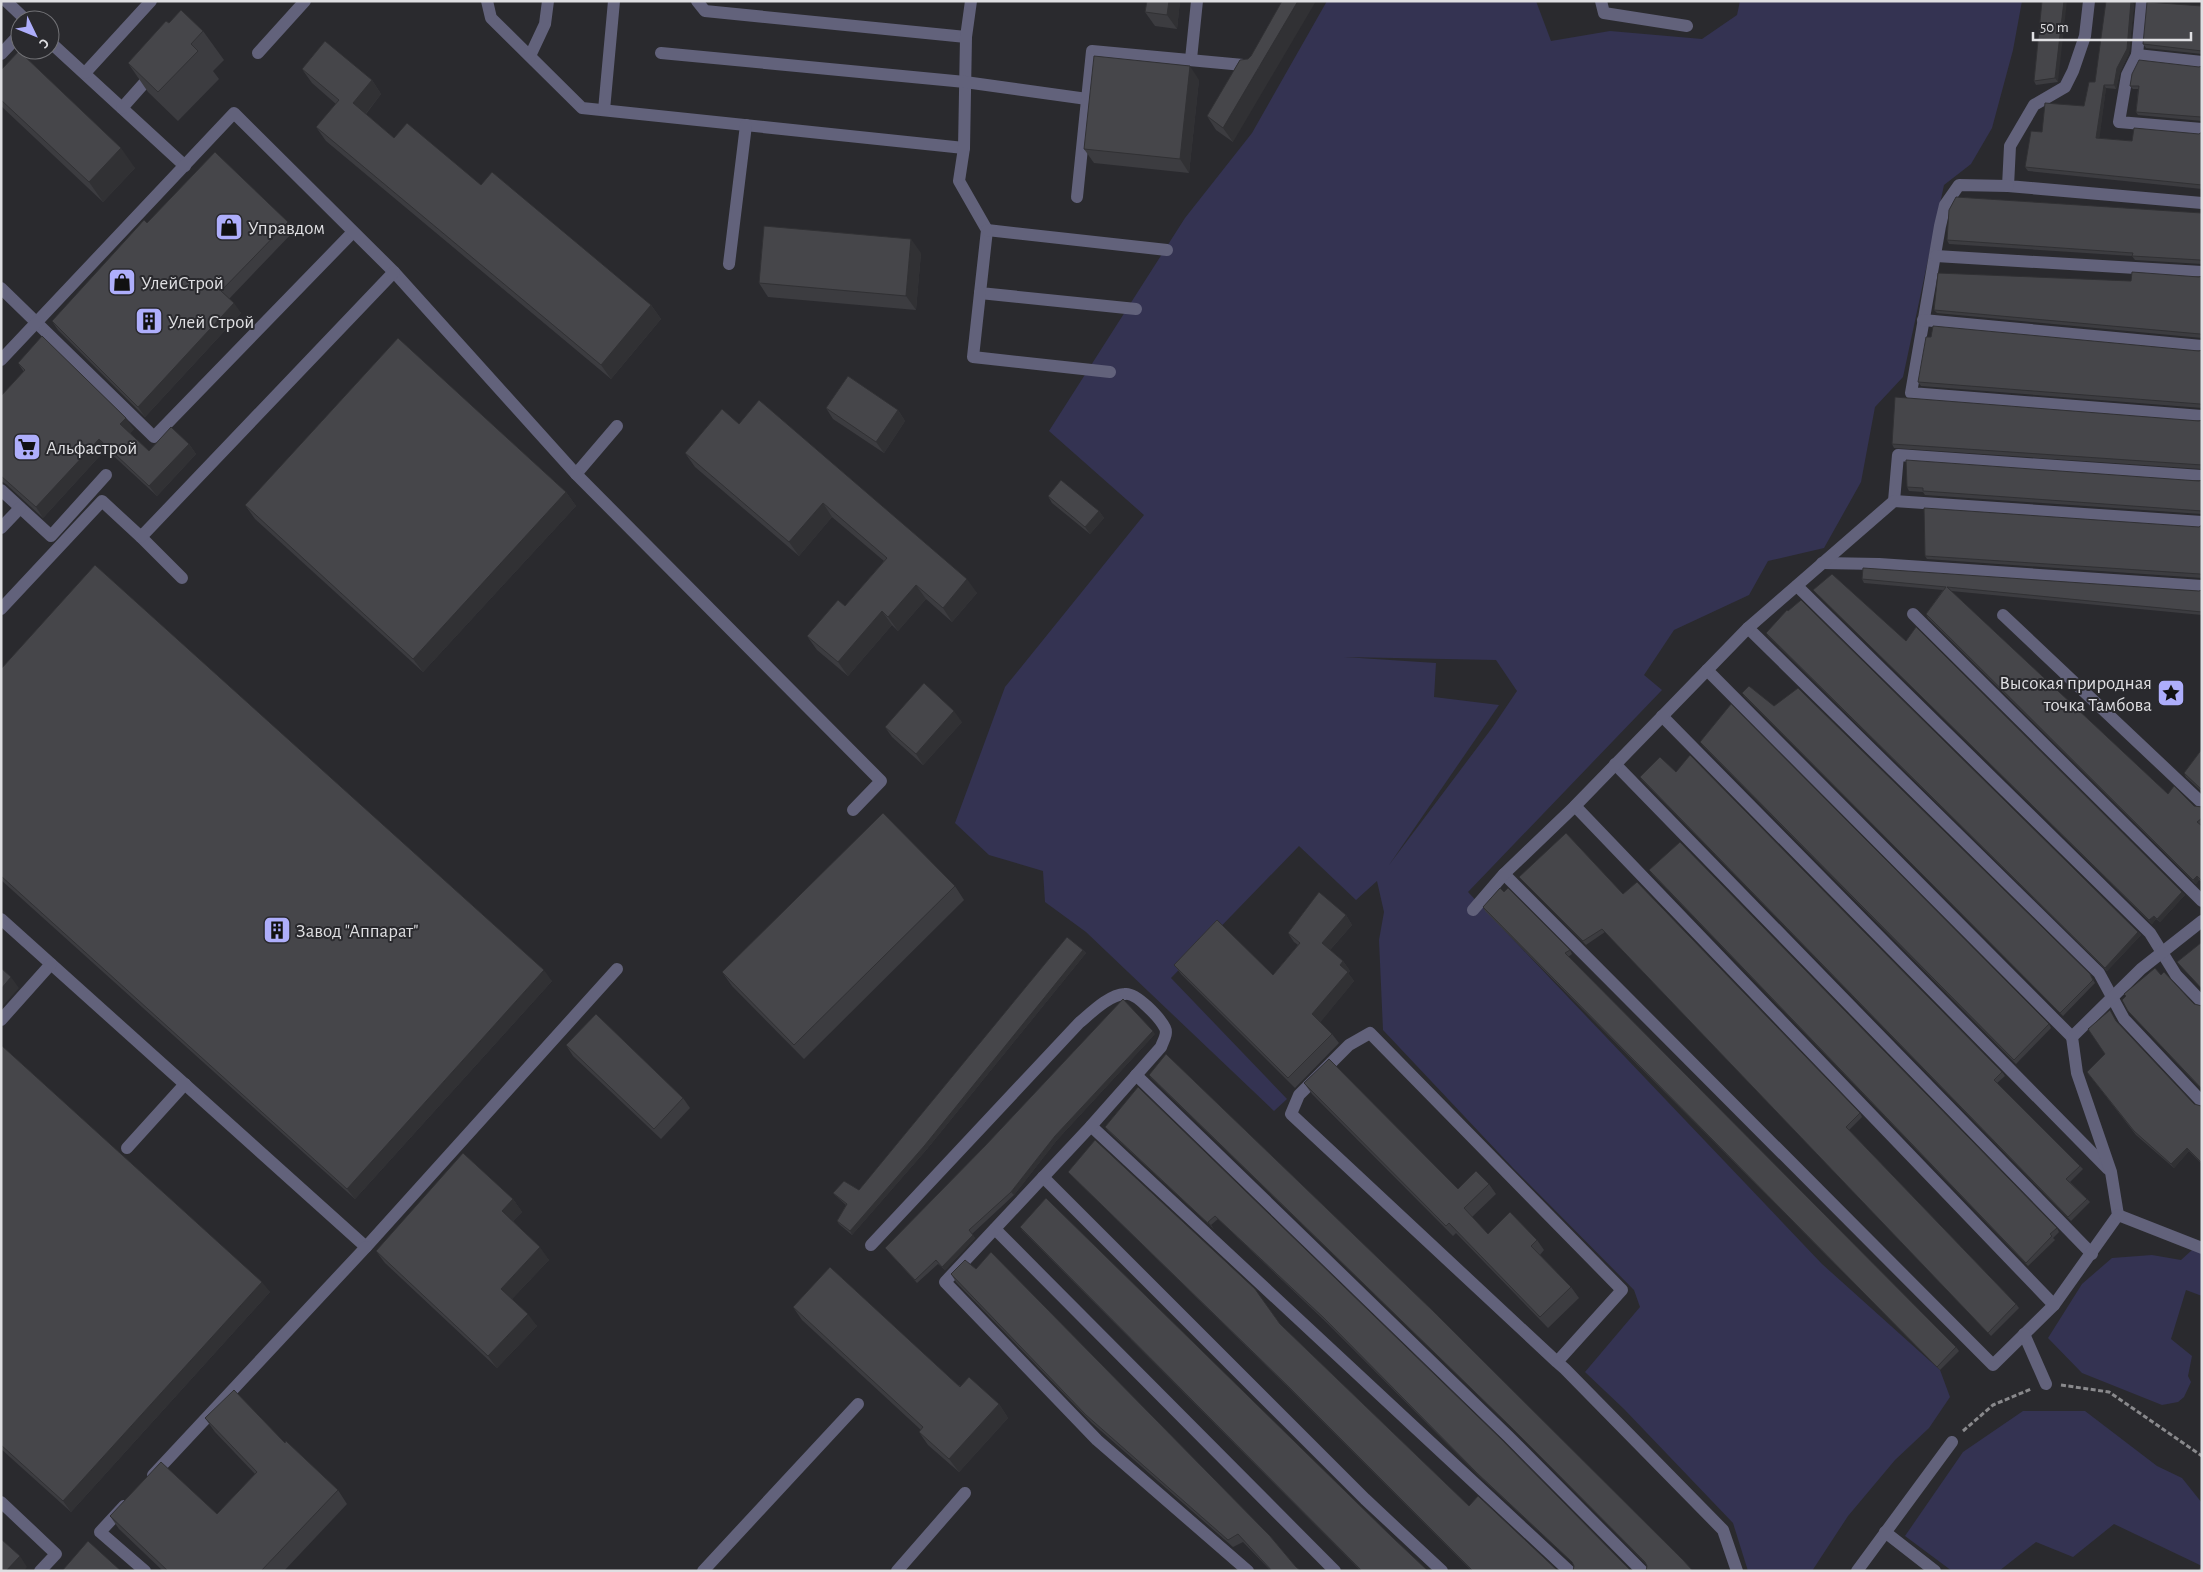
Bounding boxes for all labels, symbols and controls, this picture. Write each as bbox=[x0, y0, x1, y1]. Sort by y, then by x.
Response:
north arrow bbox=[10, 10, 60, 60]
scale bar bbox=[2033, 10, 2190, 42]
text: 50 m bbox=[2040, 20, 2069, 35]
text: С bbox=[36, 36, 52, 51]
shop icon: Управдом bbox=[214, 212, 244, 242]
place label: Управдом bbox=[248, 219, 325, 238]
shop icon: УлейСтрой bbox=[107, 267, 137, 297]
place label: УлейСтрой bbox=[141, 274, 224, 293]
building icon: Улей Строй bbox=[134, 306, 164, 336]
place label: Улей Строй bbox=[168, 313, 254, 332]
supermarket icon: Альфастрой bbox=[12, 432, 42, 462]
place label: Альфастрой bbox=[46, 439, 137, 458]
place label: Высокая природная точка Тамбова bbox=[1999, 674, 2152, 715]
place icon: Высокая природная точка Тамбова bbox=[2156, 678, 2186, 708]
building icon: Завод "Аппарат" bbox=[262, 915, 292, 945]
place label: Завод "Аппарат" bbox=[296, 922, 419, 941]

